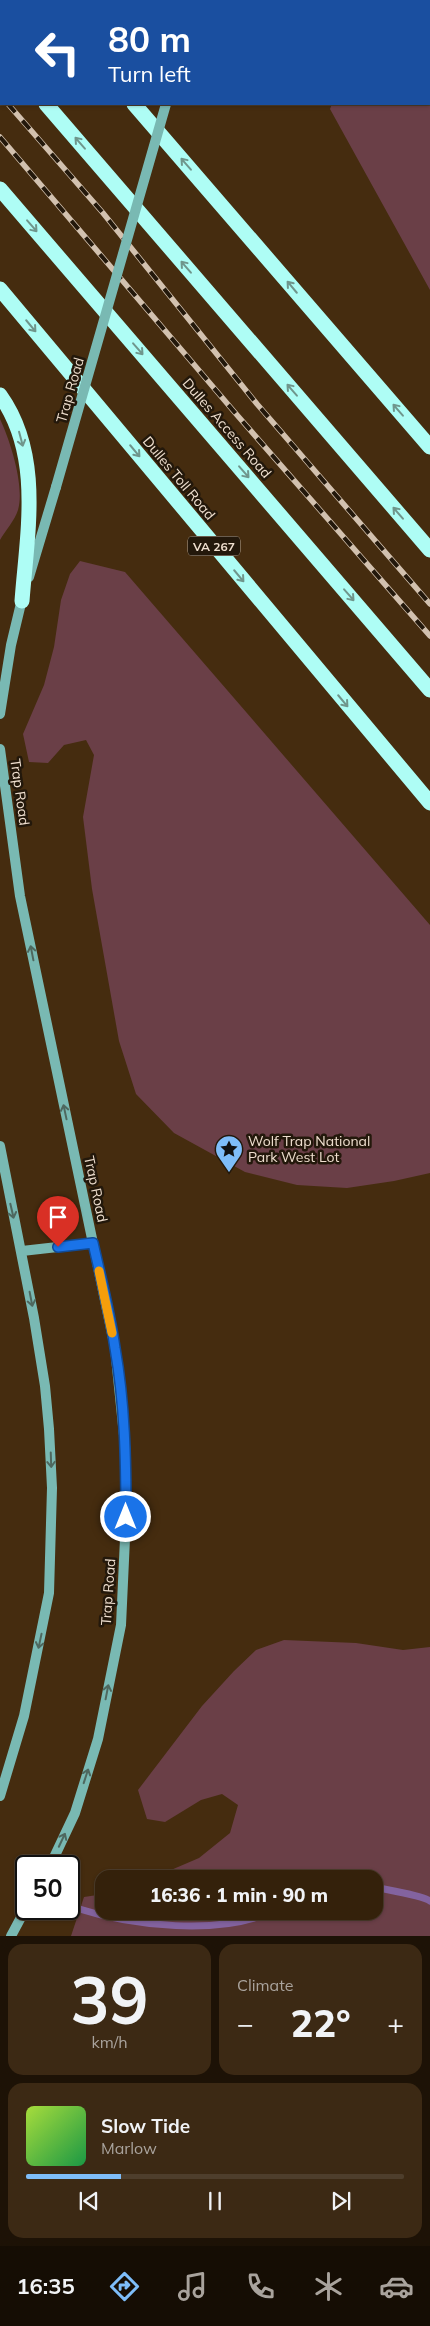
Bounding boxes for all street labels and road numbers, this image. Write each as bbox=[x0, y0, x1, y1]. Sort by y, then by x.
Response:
street label: Trap Road bbox=[52, 355, 88, 425]
street label: Dulles Access Road bbox=[179, 374, 275, 482]
street label: Dulles Toll Road bbox=[139, 433, 219, 523]
road number: VA 267 bbox=[188, 536, 240, 556]
street label: Trap Road bbox=[6, 757, 34, 827]
street label: Trap Road bbox=[80, 1154, 112, 1224]
street label: Trap Road bbox=[97, 1558, 119, 1626]

